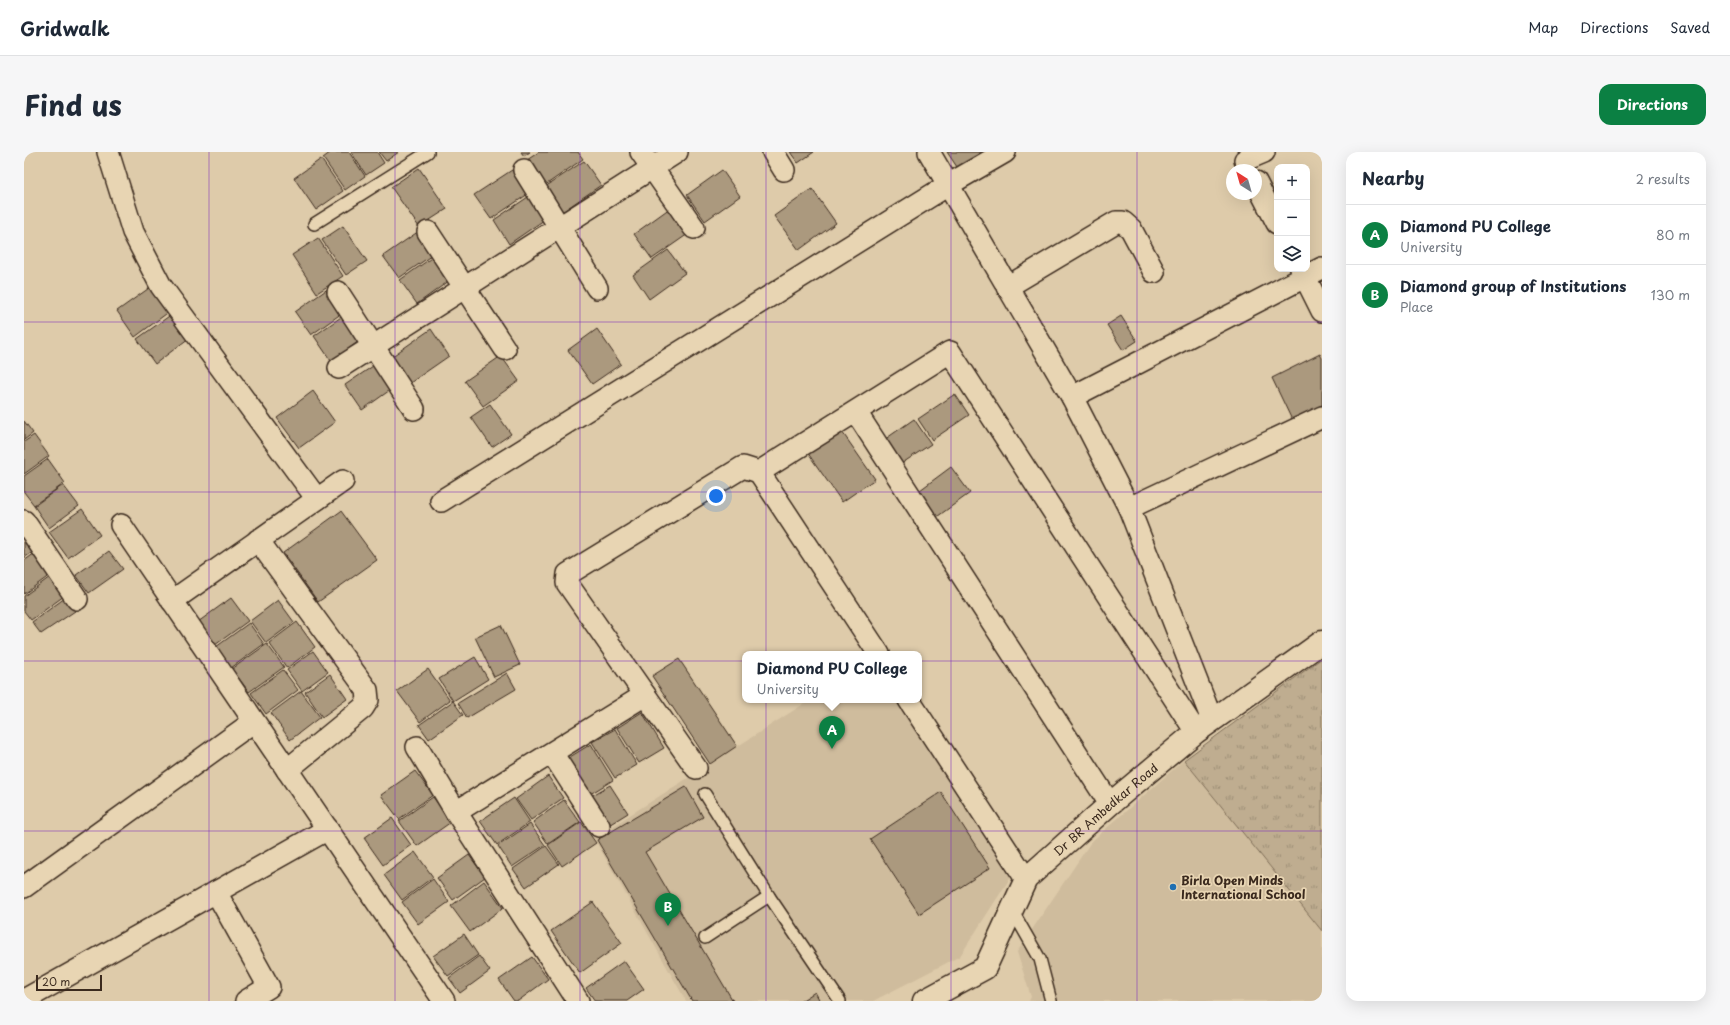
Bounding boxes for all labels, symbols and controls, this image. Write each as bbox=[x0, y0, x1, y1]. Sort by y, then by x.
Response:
text: Gridwalk bbox=[20, 14, 110, 42]
text: Map bbox=[1528, 17, 1558, 38]
text: Directions bbox=[1580, 17, 1648, 38]
text: Saved bbox=[1670, 17, 1710, 38]
text: Find us bbox=[24, 83, 122, 126]
button: Directions bbox=[1599, 84, 1706, 125]
north arrow bbox=[1226, 164, 1262, 200]
map controls bbox=[1274, 164, 1310, 272]
button: + bbox=[1274, 164, 1310, 200]
text: Nearby bbox=[1362, 165, 1424, 191]
text: 2 results bbox=[1636, 169, 1690, 188]
button: − bbox=[1274, 200, 1310, 236]
text: Diamond PU College bbox=[1400, 214, 1551, 237]
text: A bbox=[1370, 225, 1380, 244]
text: 80 m bbox=[1656, 225, 1690, 244]
button: layers bbox=[1274, 236, 1310, 272]
text: University bbox=[1400, 237, 1462, 256]
text: Diamond group of Institutions bbox=[1400, 274, 1626, 297]
text: B bbox=[1371, 285, 1379, 304]
text: 130 m bbox=[1651, 285, 1690, 304]
text: Place bbox=[1400, 297, 1433, 316]
your location bbox=[706, 486, 726, 506]
popup bbox=[742, 651, 922, 703]
text: Diamond PU College bbox=[757, 656, 907, 679]
text: University bbox=[757, 679, 819, 698]
pin: A bbox=[819, 716, 845, 749]
street label: Dr BR Ambedkar Road bbox=[1049, 759, 1162, 860]
place label: Birla Open Minds International School bbox=[1181, 871, 1306, 903]
marker: Birla Open Minds International School bbox=[1168, 882, 1178, 892]
pin: B bbox=[655, 893, 681, 926]
scale bar bbox=[36, 973, 102, 992]
text: 20 m bbox=[42, 973, 70, 990]

